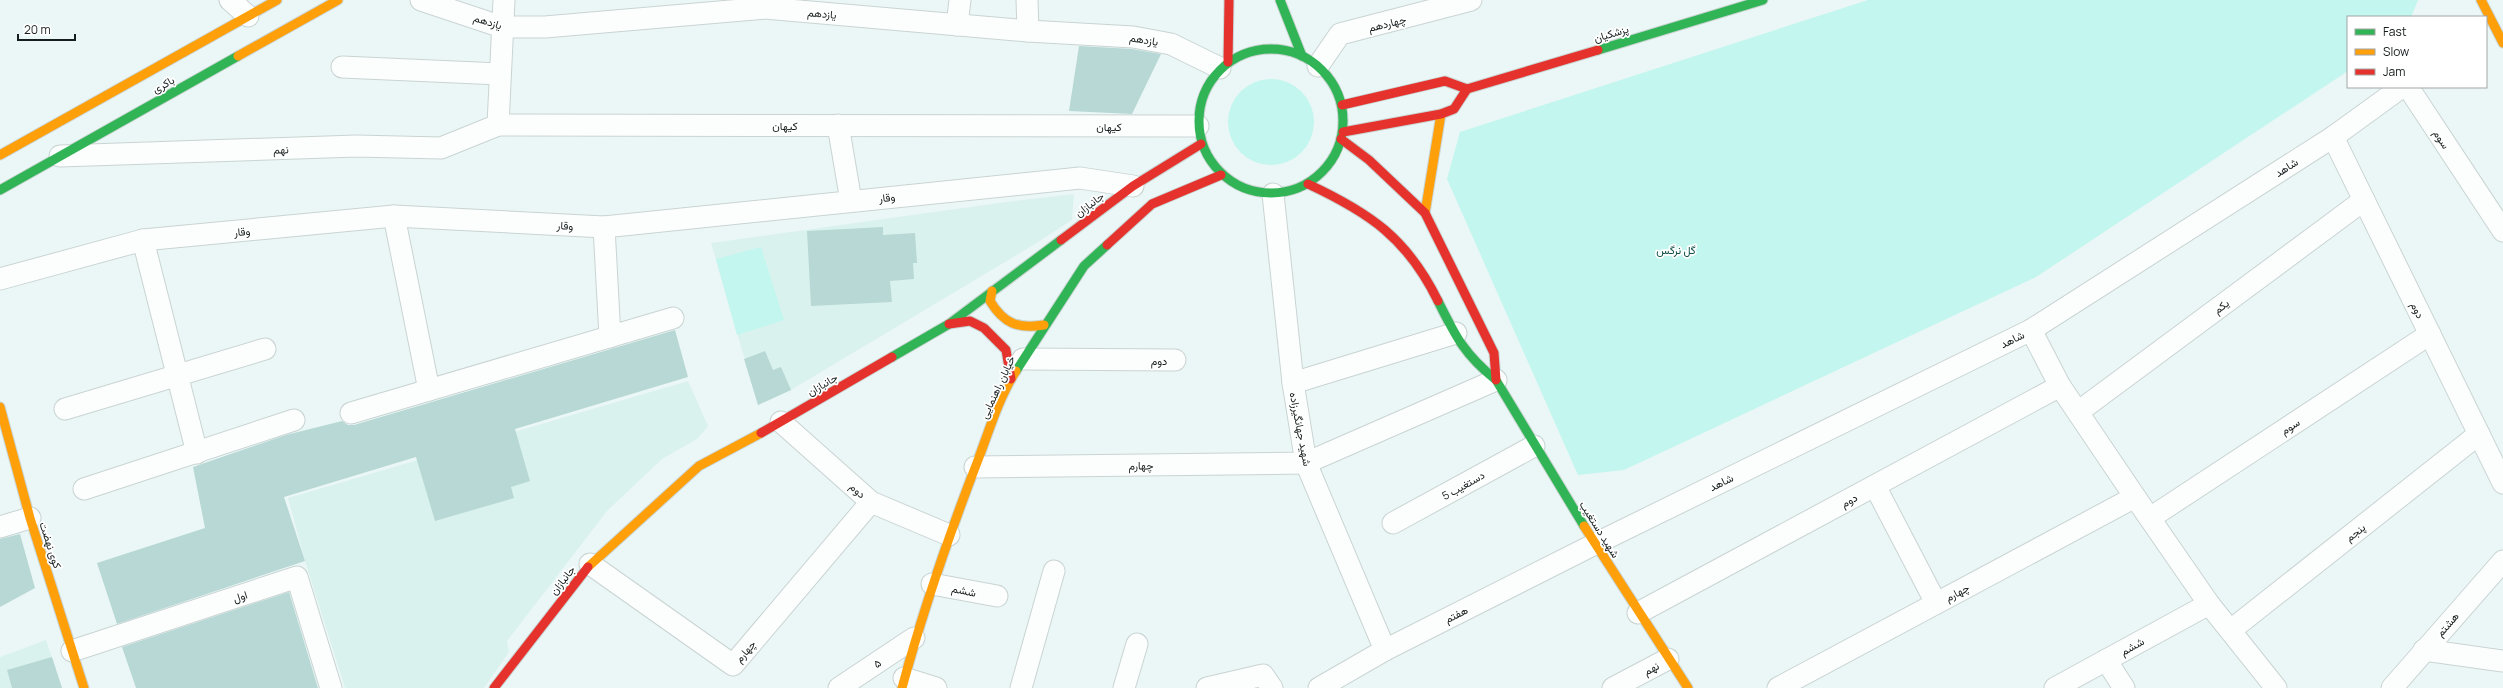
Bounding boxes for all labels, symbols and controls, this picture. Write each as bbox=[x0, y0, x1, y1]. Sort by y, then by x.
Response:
street label: یازدهم bbox=[807, 4, 837, 23]
street label: یازدهم bbox=[472, 10, 504, 33]
street label: چهاردهم bbox=[1366, 11, 1408, 36]
scale bar bbox=[18, 16, 75, 42]
legend bbox=[2347, 16, 2487, 88]
text: 20 m bbox=[24, 21, 51, 38]
street label: پزشکیان bbox=[1592, 21, 1631, 46]
text: Fast bbox=[2383, 23, 2407, 40]
street label: یازدهم bbox=[1128, 29, 1160, 50]
text: Slow bbox=[2383, 43, 2409, 60]
text: Jam bbox=[2383, 63, 2405, 80]
street label: باکری bbox=[149, 72, 177, 96]
street label: کیهان bbox=[772, 118, 798, 133]
street label: کیهان bbox=[1096, 119, 1122, 134]
street label: سوم bbox=[2429, 126, 2454, 152]
street label: نهم bbox=[273, 141, 289, 158]
street label: شاهد bbox=[2271, 154, 2301, 180]
street label: جانبازان bbox=[1071, 188, 1107, 220]
street label: وقار bbox=[877, 189, 896, 205]
street label: وقار bbox=[555, 217, 574, 233]
street label: وقار bbox=[232, 223, 251, 239]
park label: گل نرگس bbox=[1656, 242, 1696, 257]
street label: یکم bbox=[2210, 295, 2233, 318]
street label: دوم bbox=[2407, 299, 2428, 321]
street label: شاهد bbox=[1997, 327, 2027, 351]
street label: خیابان راهنمایی bbox=[976, 353, 1018, 421]
street label: دوم bbox=[1151, 353, 1167, 369]
street label: جانبازان bbox=[804, 369, 840, 399]
street label: شهید جهانگیرزاده bbox=[1286, 391, 1316, 468]
street label: سوم bbox=[2277, 414, 2303, 439]
street label: چهارم bbox=[1128, 457, 1154, 474]
street label: دستغیب 5 bbox=[1439, 467, 1487, 503]
street label: شاهد bbox=[1706, 470, 1736, 494]
street label: دوم bbox=[846, 479, 869, 502]
street label: دوم bbox=[1838, 489, 1860, 511]
street label: شهید دستغیب bbox=[1577, 498, 1624, 561]
street label: پنجم bbox=[2342, 519, 2369, 545]
street label: کوی نهضت bbox=[36, 520, 66, 570]
street label: جانبازان bbox=[546, 562, 578, 598]
street label: چهارم bbox=[1942, 579, 1972, 605]
street label: ششم bbox=[950, 580, 978, 601]
street label: اول bbox=[231, 587, 249, 605]
street label: هفتم bbox=[1442, 602, 1471, 627]
street label: هشتم bbox=[2432, 608, 2463, 640]
street label: ششم bbox=[2117, 633, 2147, 659]
street label: چهارم bbox=[731, 637, 760, 666]
street label: ۵ bbox=[870, 655, 884, 671]
street label: نهم bbox=[1641, 658, 1662, 679]

